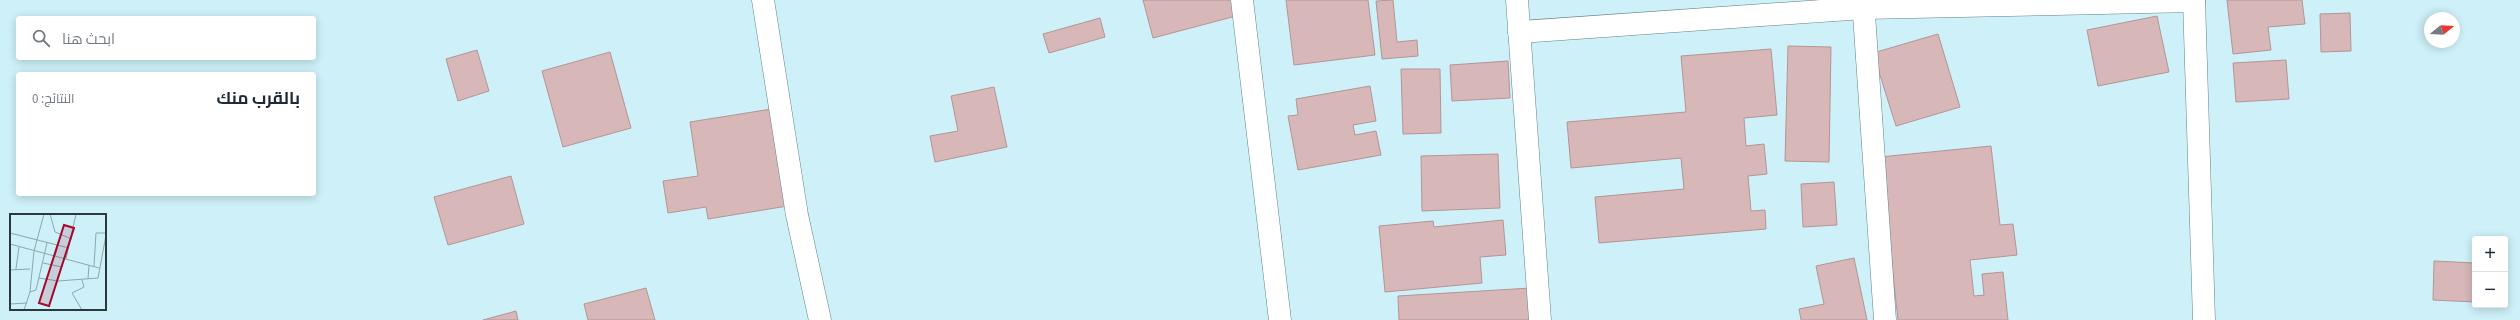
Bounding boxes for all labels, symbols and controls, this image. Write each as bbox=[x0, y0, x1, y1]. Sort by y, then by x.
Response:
north arrow bbox=[2424, 12, 2460, 48]
search box bbox=[16, 16, 316, 60]
icon: search bbox=[30, 27, 52, 49]
text: ابحث هنا bbox=[62, 29, 115, 50]
text: بالقرب منك bbox=[216, 87, 300, 111]
text: النتائج: 0 bbox=[32, 90, 75, 108]
inset map bbox=[10, 214, 106, 310]
map controls bbox=[2472, 236, 2508, 308]
button: + bbox=[2472, 236, 2508, 272]
button: − bbox=[2472, 272, 2508, 308]

